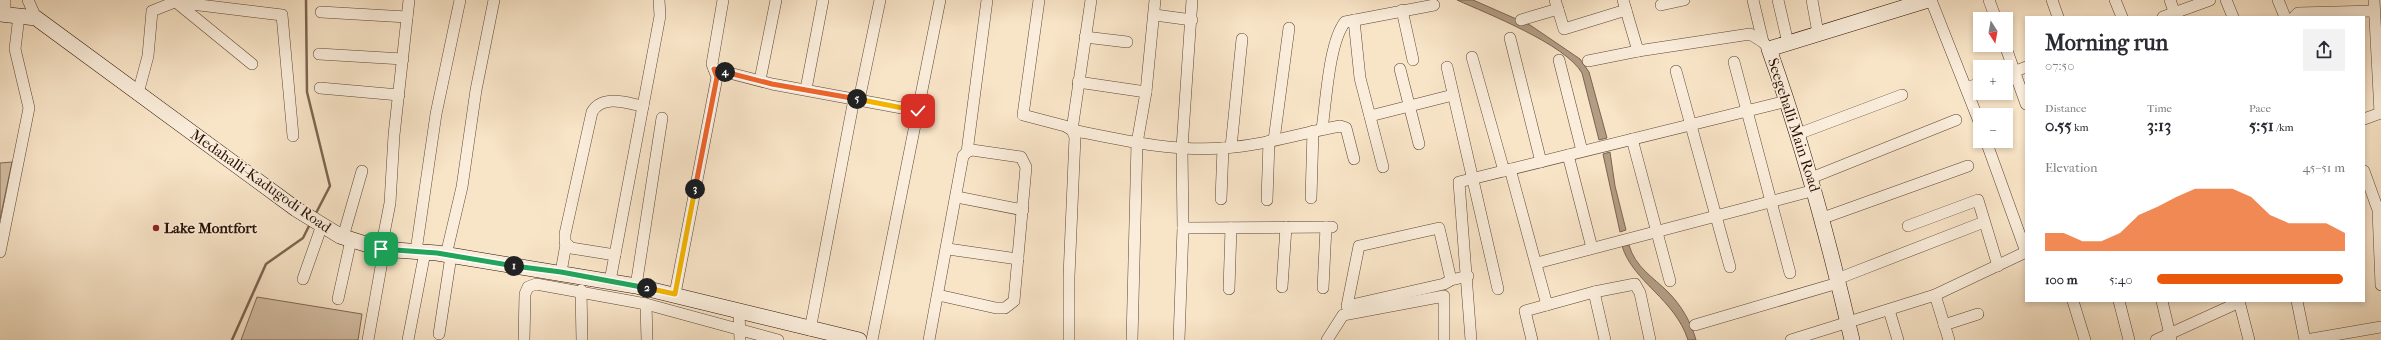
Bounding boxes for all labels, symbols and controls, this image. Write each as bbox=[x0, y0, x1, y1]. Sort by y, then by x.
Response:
north arrow bbox=[1973, 12, 2013, 52]
map controls bbox=[1973, 12, 2013, 148]
button: share bbox=[2303, 29, 2345, 71]
text: Morning run bbox=[2045, 30, 2168, 56]
street label: Seegehalli Main Road bbox=[1764, 56, 1824, 195]
text: 07:50 bbox=[2045, 58, 2074, 73]
button: + bbox=[1973, 60, 2013, 100]
pin: 4 bbox=[715, 62, 735, 82]
text: 4 bbox=[722, 65, 728, 78]
pin: 5 bbox=[847, 89, 867, 109]
text: 5 bbox=[855, 92, 859, 105]
pin bbox=[901, 94, 935, 128]
icon: check bbox=[907, 100, 929, 122]
text: Distance bbox=[2045, 102, 2086, 115]
text: Time bbox=[2147, 102, 2172, 115]
text: Pace bbox=[2249, 102, 2271, 115]
button: − bbox=[1973, 108, 2013, 148]
text: 0.55 bbox=[2045, 115, 2072, 135]
text: 3:13 bbox=[2147, 115, 2171, 135]
text: 5:51 bbox=[2249, 115, 2274, 135]
text: km bbox=[2072, 121, 2089, 134]
text: /km bbox=[2274, 121, 2294, 134]
street label: Medahalli-Kadugodi Road bbox=[187, 126, 335, 237]
text: Elevation bbox=[2045, 160, 2098, 175]
text: 45–51 m bbox=[2303, 160, 2345, 175]
pin: 3 bbox=[685, 179, 705, 199]
text: 3 bbox=[693, 182, 697, 195]
place label: Lake Montfort bbox=[164, 219, 258, 237]
marker: Lake Montfort bbox=[151, 223, 161, 233]
pin bbox=[364, 232, 398, 266]
icon: arrive bbox=[370, 238, 392, 260]
pin: 1 bbox=[504, 256, 524, 276]
text: 1 bbox=[512, 259, 516, 272]
text: 100 m bbox=[2045, 272, 2078, 287]
text: 5:40 bbox=[2109, 272, 2133, 287]
pin: 2 bbox=[637, 278, 657, 298]
text: 2 bbox=[644, 281, 650, 294]

